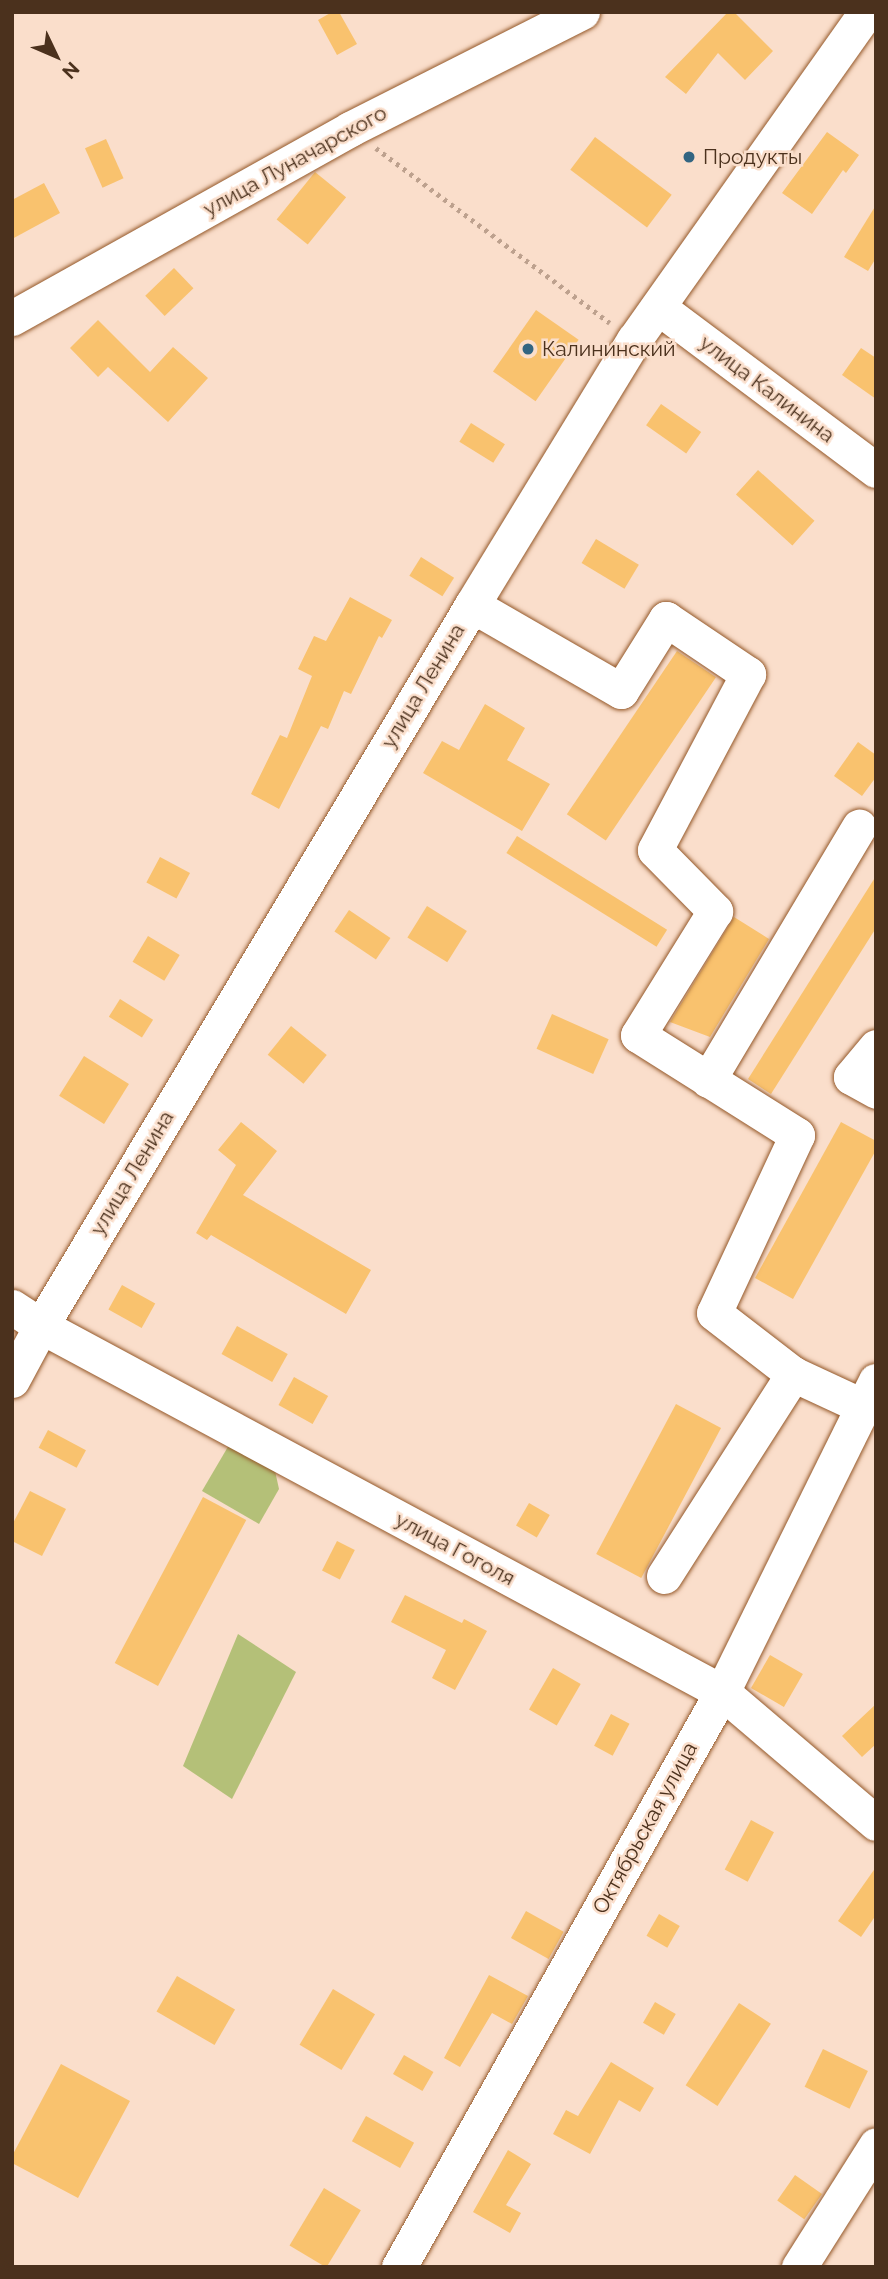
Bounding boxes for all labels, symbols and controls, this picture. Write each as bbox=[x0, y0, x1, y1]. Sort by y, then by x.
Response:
north arrow bbox=[21, 21, 91, 91]
text: N bbox=[58, 58, 84, 83]
street label: улица Луначарского bbox=[199, 100, 391, 222]
place label: Продукты bbox=[703, 144, 802, 170]
marker: Продукты bbox=[681, 149, 697, 165]
street label: улица Калинина bbox=[695, 330, 839, 448]
place label: Калининский bbox=[542, 336, 676, 362]
marker: Калининский bbox=[520, 341, 536, 357]
street label: улица Ленина bbox=[376, 619, 470, 753]
street label: улица Ленина bbox=[85, 1106, 179, 1240]
street label: улица Гоголя bbox=[391, 1507, 519, 1591]
street label: Октябрьская улица bbox=[587, 1738, 703, 1918]

